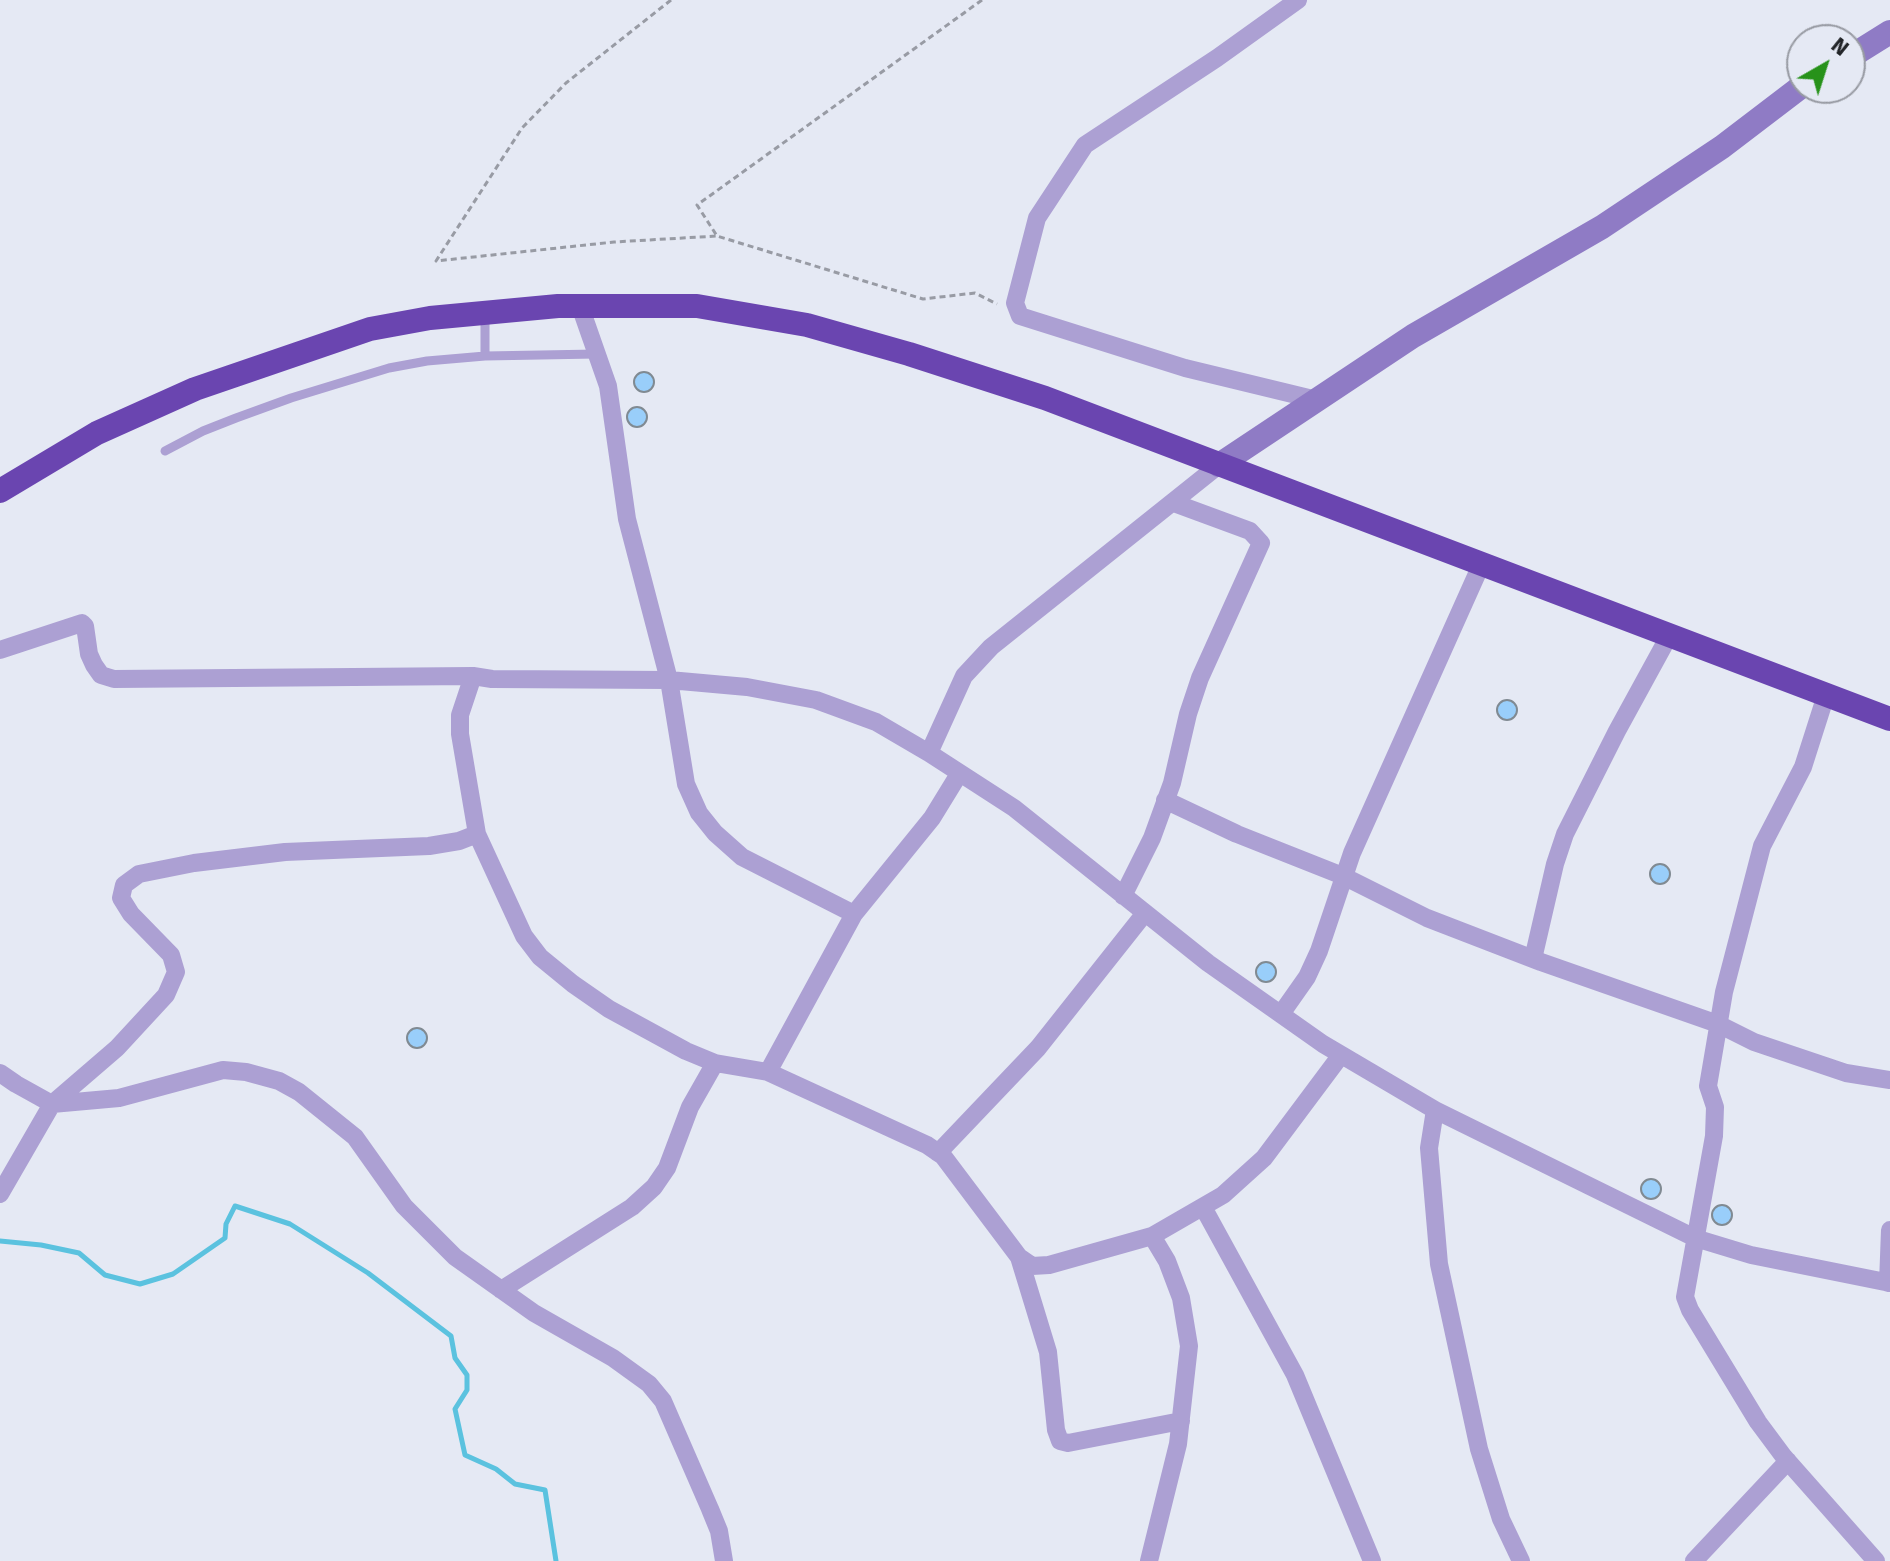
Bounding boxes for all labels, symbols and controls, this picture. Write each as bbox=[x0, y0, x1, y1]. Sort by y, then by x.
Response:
north arrow bbox=[1786, 24, 1866, 104]
text: N bbox=[1826, 31, 1854, 62]

